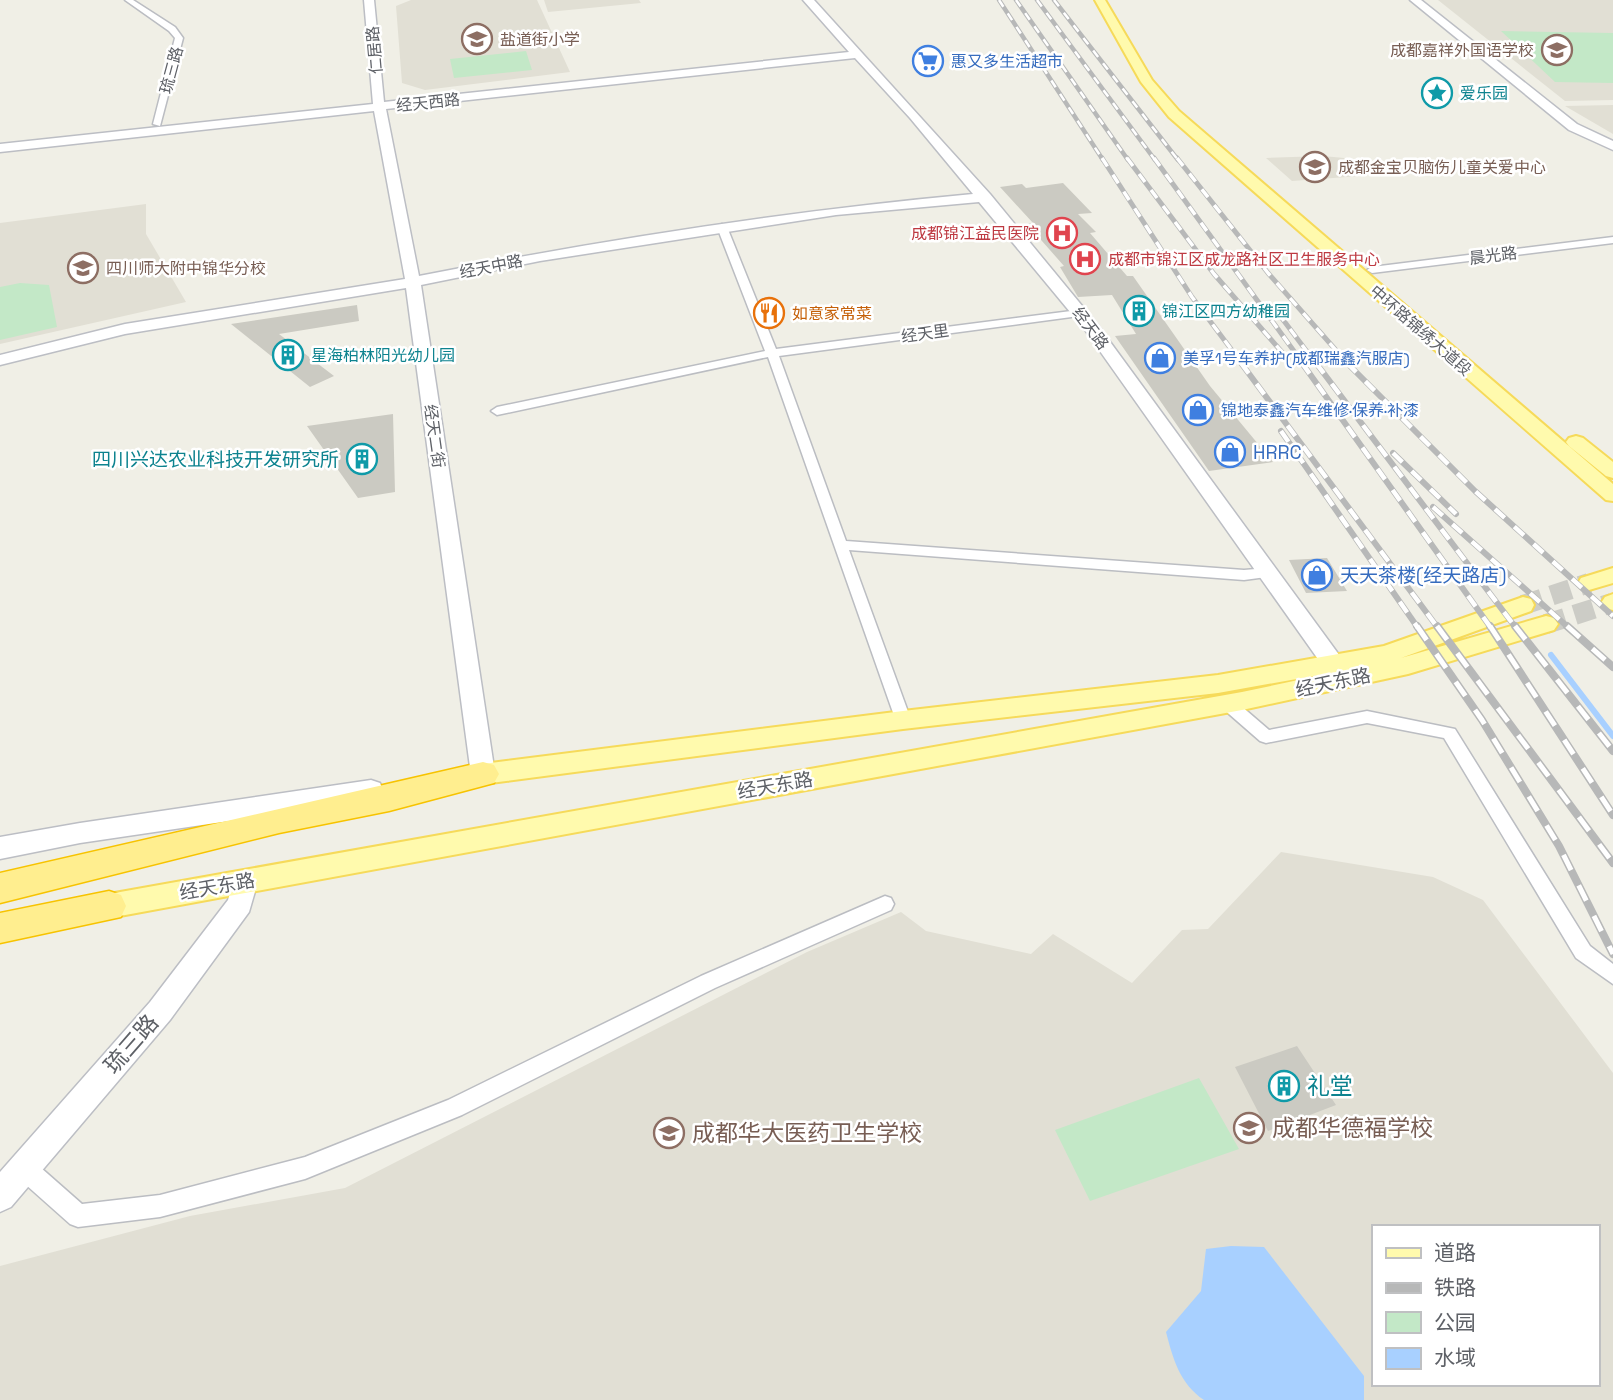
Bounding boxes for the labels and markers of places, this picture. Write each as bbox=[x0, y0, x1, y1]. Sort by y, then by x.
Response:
school or university icon: 盐道街小学 bbox=[460, 22, 494, 56]
place label: 盐道街小学 bbox=[500, 29, 580, 50]
school or university icon: 成都嘉祥外国语学校 bbox=[1540, 33, 1574, 67]
place label: 成都嘉祥外国语学校 bbox=[1390, 40, 1534, 61]
supermarket icon: 惠又多生活超市 bbox=[911, 44, 945, 78]
place label: 惠又多生活超市 bbox=[951, 51, 1063, 72]
place icon: 爱乐园 bbox=[1420, 76, 1454, 110]
place label: 爱乐园 bbox=[1460, 83, 1508, 104]
school or university icon: 成都金宝贝脑伤儿童关爱中心 bbox=[1298, 150, 1332, 184]
place label: 成都金宝贝脑伤儿童关爱中心 bbox=[1338, 157, 1546, 178]
hospital icon: 成都锦江益民医院 bbox=[1045, 216, 1079, 250]
place label: 成都锦江益民医院 bbox=[911, 223, 1039, 244]
hospital icon: 成都市锦江区成龙路社区卫生服务中心 bbox=[1068, 242, 1102, 276]
place label: 成都市锦江区成龙路社区卫生服务中心 bbox=[1108, 249, 1380, 270]
school or university icon: 四川师大附中锦华分校 bbox=[66, 251, 100, 285]
place label: 四川师大附中锦华分校 bbox=[106, 258, 266, 279]
building icon: 锦江区四方幼稚园 bbox=[1122, 294, 1156, 328]
restaurant icon: 如意家常菜 bbox=[752, 296, 786, 330]
place label: 锦江区四方幼稚园 bbox=[1162, 301, 1290, 322]
place label: 如意家常菜 bbox=[792, 303, 872, 324]
building icon: 星海柏林阳光幼儿园 bbox=[271, 338, 305, 372]
shop icon: 美孚1号车养护(成都瑞鑫汽服店) bbox=[1143, 341, 1177, 375]
place label: 星海柏林阳光幼儿园 bbox=[311, 345, 455, 366]
place label: 美孚1号车养护(成都瑞鑫汽服店) bbox=[1183, 348, 1410, 369]
shop icon: 锦地泰鑫汽车维修·保养·补漆 bbox=[1181, 393, 1215, 427]
place label: 锦地泰鑫汽车维修·保养·补漆 bbox=[1221, 400, 1419, 421]
shop icon: HRRC bbox=[1213, 435, 1247, 469]
place label: HRRC bbox=[1253, 440, 1302, 465]
building icon: 四川兴达农业科技开发研究所 bbox=[345, 442, 379, 476]
place label: 四川兴达农业科技开发研究所 bbox=[92, 447, 339, 472]
shop icon: 天天茶楼(经天路店) bbox=[1300, 558, 1334, 592]
place label: 天天茶楼(经天路店) bbox=[1340, 563, 1506, 588]
building icon: 礼堂 bbox=[1267, 1069, 1301, 1103]
place label: 礼堂 bbox=[1307, 1071, 1353, 1101]
school or university icon: 成都华德福学校 bbox=[1232, 1111, 1266, 1145]
place label: 成都华德福学校 bbox=[1272, 1113, 1433, 1143]
school or university icon: 成都华大医药卫生学校 bbox=[652, 1116, 686, 1150]
place label: 成都华大医药卫生学校 bbox=[692, 1118, 922, 1148]

